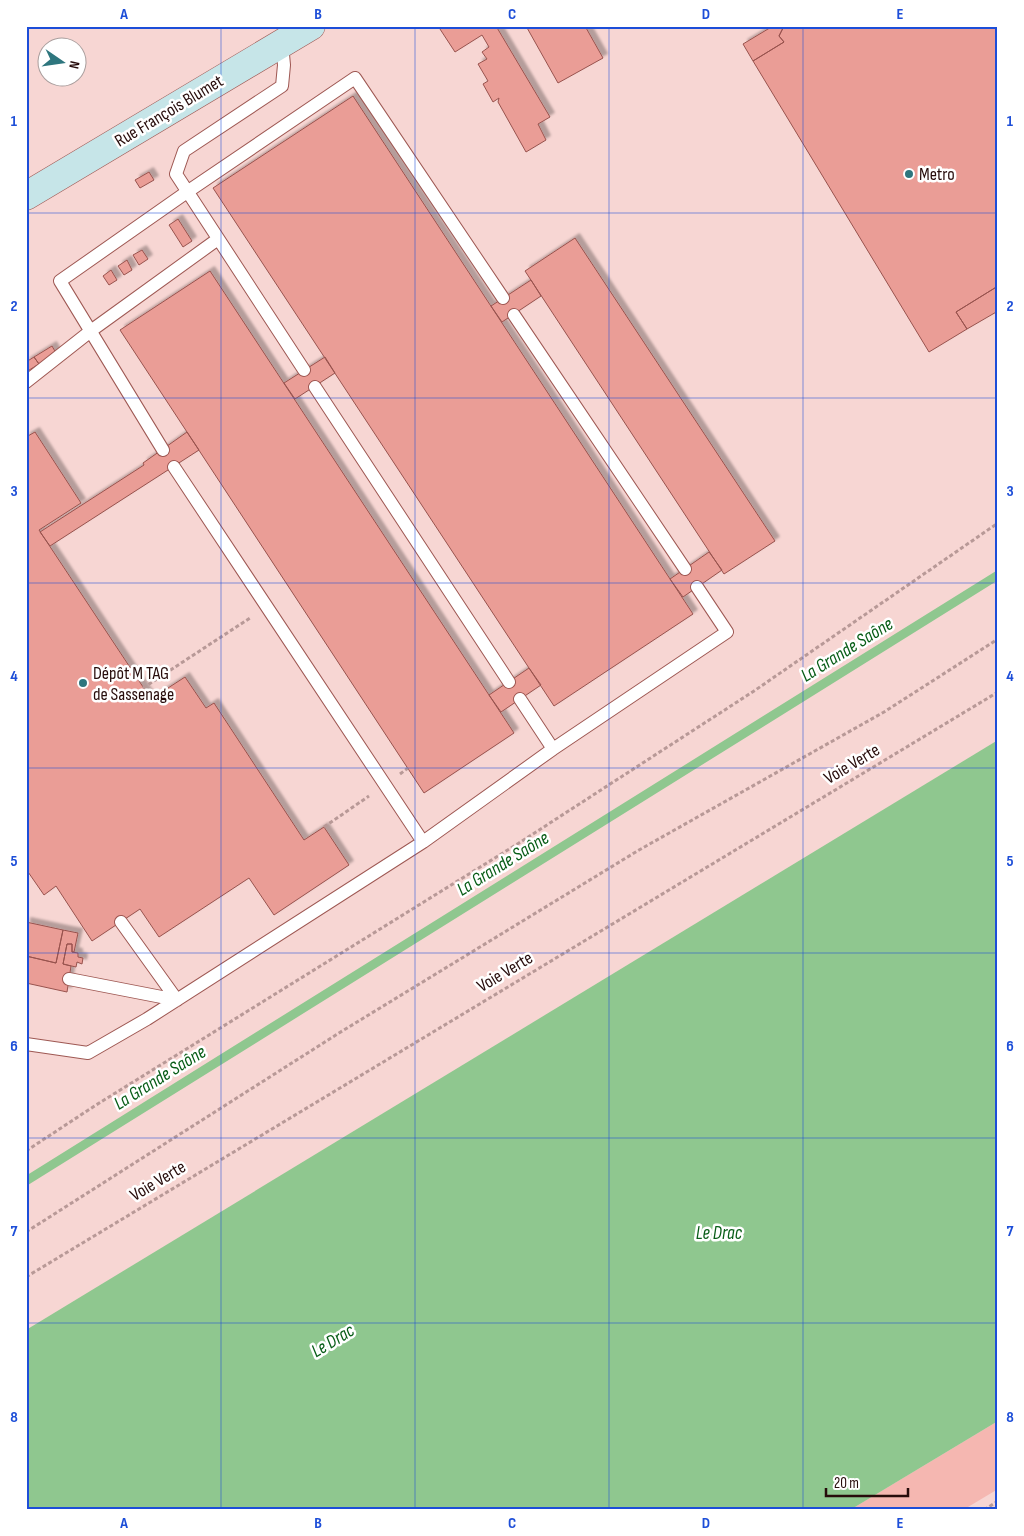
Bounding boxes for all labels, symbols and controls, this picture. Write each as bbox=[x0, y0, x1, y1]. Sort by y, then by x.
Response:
text: A bbox=[119, 5, 128, 24]
text: B bbox=[314, 5, 322, 24]
text: C bbox=[508, 5, 516, 24]
text: D bbox=[702, 5, 710, 24]
text: E bbox=[897, 5, 904, 24]
north arrow bbox=[38, 38, 88, 88]
text: N bbox=[65, 59, 83, 70]
street label: Rue François Blumet bbox=[111, 70, 227, 152]
text: 1 bbox=[11, 112, 18, 131]
text: 1 bbox=[1007, 112, 1014, 131]
place label: Metro bbox=[919, 164, 955, 185]
marker: Metro bbox=[903, 168, 915, 180]
text: 2 bbox=[10, 297, 18, 316]
text: 2 bbox=[1006, 297, 1014, 316]
text: 3 bbox=[10, 482, 18, 501]
text: 3 bbox=[1006, 482, 1014, 501]
water label: La Grande Saône bbox=[797, 612, 898, 687]
place label: Dépôt M TAG de Sassenage bbox=[93, 663, 174, 705]
text: 4 bbox=[10, 667, 18, 686]
text: 4 bbox=[1006, 667, 1014, 686]
marker: Dépôt M TAG de Sassenage bbox=[77, 677, 89, 689]
street label: Voie Verte bbox=[820, 739, 884, 789]
water label: La Grande Saône bbox=[453, 826, 554, 901]
text: 5 bbox=[10, 852, 18, 871]
text: 5 bbox=[1006, 852, 1014, 871]
street label: Voie Verte bbox=[473, 947, 537, 997]
text: 6 bbox=[10, 1037, 18, 1056]
text: 6 bbox=[1006, 1037, 1014, 1056]
water label: La Grande Saône bbox=[110, 1040, 211, 1115]
street label: Voie Verte bbox=[126, 1156, 190, 1206]
text: 7 bbox=[11, 1222, 18, 1241]
water label: Le Drac bbox=[696, 1222, 743, 1245]
text: 7 bbox=[1007, 1222, 1014, 1241]
water label: Le Drac bbox=[307, 1319, 359, 1363]
text: 8 bbox=[10, 1408, 18, 1427]
text: 8 bbox=[1006, 1408, 1014, 1427]
scale bar bbox=[826, 1466, 909, 1498]
text: 20 m bbox=[834, 1474, 859, 1493]
text: A bbox=[119, 1514, 128, 1533]
text: B bbox=[314, 1514, 322, 1533]
text: C bbox=[508, 1514, 516, 1533]
text: D bbox=[702, 1514, 710, 1533]
text: E bbox=[897, 1514, 904, 1533]

